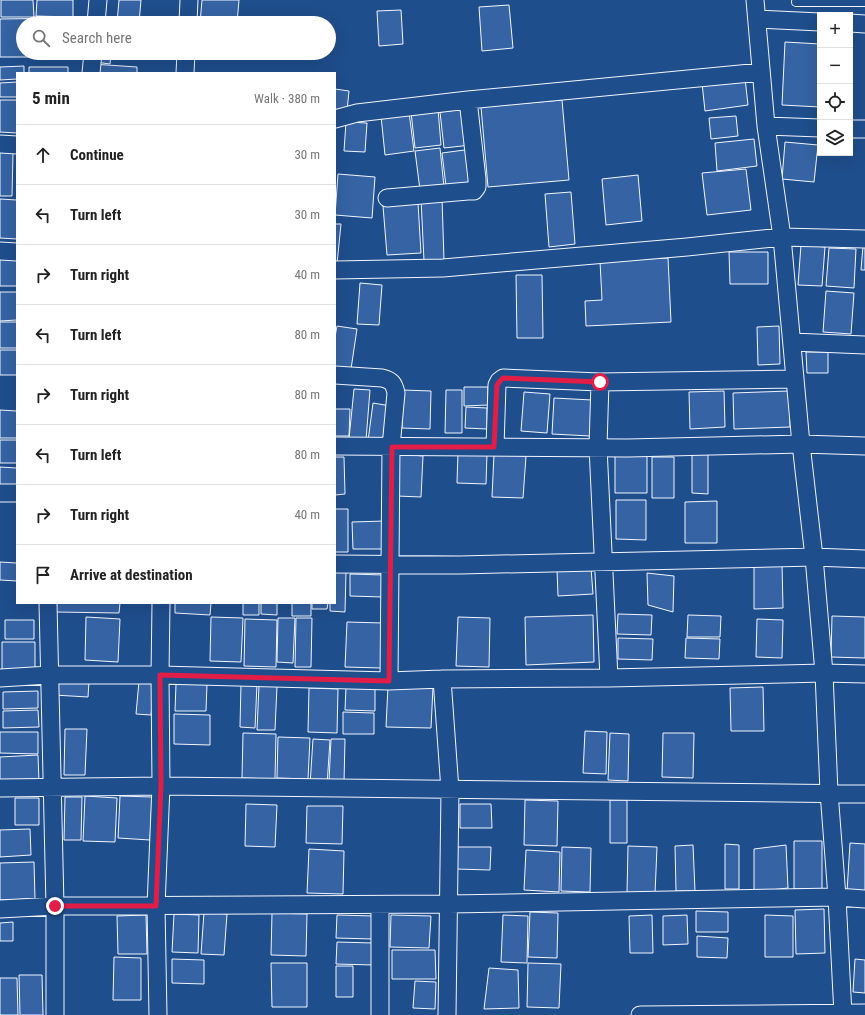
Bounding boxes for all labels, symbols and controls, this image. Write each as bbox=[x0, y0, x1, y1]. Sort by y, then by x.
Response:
map controls bbox=[817, 12, 853, 156]
button: + bbox=[817, 12, 853, 48]
search box bbox=[16, 16, 336, 60]
icon: search bbox=[30, 27, 52, 49]
text: Search here bbox=[62, 29, 132, 47]
button: − bbox=[817, 48, 853, 84]
button: locate bbox=[817, 84, 853, 120]
text: 5 min bbox=[32, 88, 70, 108]
text: Walk · 380 m bbox=[254, 91, 320, 106]
button: layers bbox=[817, 120, 853, 156]
icon: ahead bbox=[32, 144, 54, 166]
text: Continue bbox=[70, 146, 124, 164]
text: 30 m bbox=[294, 147, 320, 162]
icon: left bbox=[32, 204, 54, 226]
text: Turn left bbox=[70, 206, 121, 224]
text: 30 m bbox=[294, 207, 320, 222]
icon: right bbox=[32, 264, 54, 286]
text: Turn right bbox=[70, 266, 129, 284]
text: 40 m bbox=[294, 267, 320, 282]
icon: left bbox=[32, 324, 54, 346]
text: Turn left bbox=[70, 326, 121, 344]
text: 80 m bbox=[294, 327, 320, 342]
route start bbox=[591, 373, 609, 391]
icon: right bbox=[32, 384, 54, 406]
text: Turn right bbox=[70, 386, 129, 404]
text: 80 m bbox=[294, 387, 320, 402]
icon: left bbox=[32, 444, 54, 466]
text: Turn left bbox=[70, 446, 121, 464]
text: 80 m bbox=[294, 447, 320, 462]
icon: right bbox=[32, 504, 54, 526]
text: Turn right bbox=[70, 506, 129, 524]
text: 40 m bbox=[294, 507, 320, 522]
icon: arrive bbox=[32, 564, 54, 586]
text: Arrive at destination bbox=[70, 566, 193, 584]
route end bbox=[46, 897, 64, 915]

